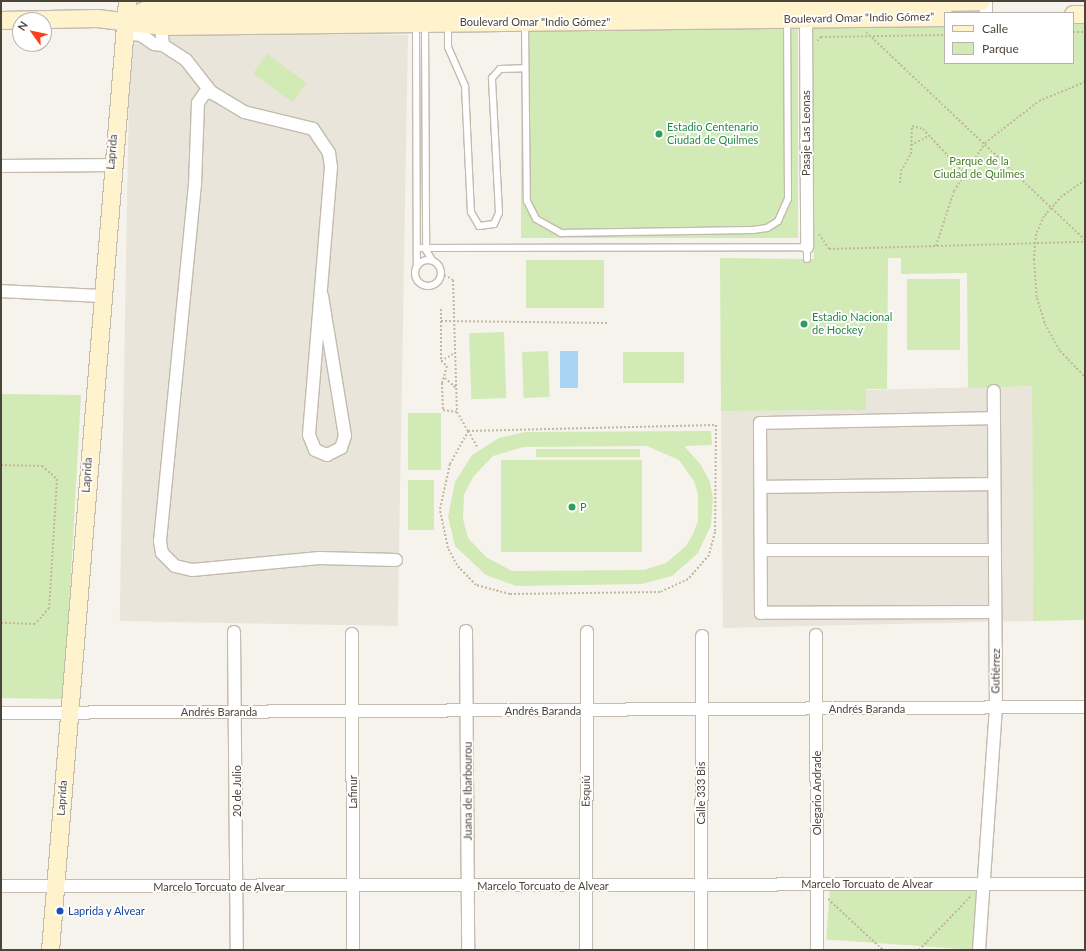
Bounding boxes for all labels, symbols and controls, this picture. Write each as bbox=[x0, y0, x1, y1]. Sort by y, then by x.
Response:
street label: Boulevard Omar "Indio Gómez" bbox=[784, 10, 934, 26]
north arrow bbox=[12, 12, 52, 52]
legend bbox=[944, 12, 1074, 64]
street label: Boulevard Omar "Indio Gómez" bbox=[460, 15, 610, 29]
text: N bbox=[15, 19, 30, 33]
text: Calle bbox=[982, 21, 1008, 36]
text: Parque bbox=[982, 41, 1019, 56]
street label: Pasaje Las Leonas bbox=[799, 90, 813, 176]
place label: Estadio Centenario Ciudad de Quilmes bbox=[667, 121, 759, 147]
marker: Estadio Centenario Ciudad de Quilmes bbox=[654, 129, 664, 139]
street label: Laprida bbox=[104, 134, 120, 170]
park label: Parque de la Ciudad de Quilmes bbox=[933, 155, 1025, 181]
place label: Estadio Nacional de Hockey bbox=[812, 311, 892, 337]
marker: Estadio Nacional de Hockey bbox=[799, 319, 809, 329]
street label: Laprida bbox=[79, 457, 95, 493]
place label: P bbox=[580, 500, 587, 514]
marker: P bbox=[567, 502, 577, 512]
street label: Gutiérrez bbox=[989, 648, 1003, 694]
street label: Andrés Baranda bbox=[829, 702, 905, 716]
street label: Andrés Baranda bbox=[505, 704, 581, 718]
street label: Andrés Baranda bbox=[181, 705, 257, 719]
street label: Juana de Ibarbourou bbox=[461, 742, 475, 840]
street label: Olegario Andrade bbox=[810, 750, 824, 836]
street label: Calle 333 Bis bbox=[694, 762, 708, 824]
street label: 20 de Julio bbox=[230, 765, 244, 817]
street label: Lafinur bbox=[346, 775, 360, 809]
street label: Esquiú bbox=[579, 775, 593, 807]
street label: Laprida bbox=[54, 780, 70, 816]
street label: Marcelo Torcuato de Alvear bbox=[801, 877, 933, 891]
street label: Marcelo Torcuato de Alvear bbox=[477, 879, 609, 893]
street label: Marcelo Torcuato de Alvear bbox=[153, 880, 285, 894]
place label: Laprida y Alvear bbox=[68, 904, 146, 918]
marker: Laprida y Alvear bbox=[55, 906, 65, 916]

